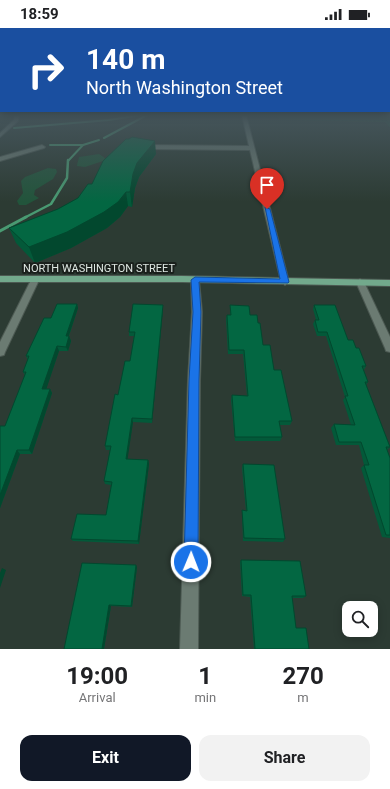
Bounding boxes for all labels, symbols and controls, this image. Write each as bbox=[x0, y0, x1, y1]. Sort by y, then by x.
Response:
text: 18:59 bbox=[20, 5, 59, 23]
text: 140 m bbox=[86, 43, 165, 76]
icon: right bbox=[20, 44, 72, 96]
text: North Washington Street bbox=[86, 77, 283, 98]
pin bbox=[250, 168, 284, 209]
icon: arrive bbox=[256, 174, 278, 196]
street label: NORTH WASHINGTON STREET bbox=[23, 262, 175, 275]
position arrow bbox=[170, 541, 212, 583]
map controls bbox=[342, 601, 378, 637]
button: search bbox=[342, 601, 378, 637]
text: 19:00 bbox=[66, 662, 128, 690]
text: 1 bbox=[198, 662, 212, 690]
text: 270 bbox=[282, 662, 324, 690]
text: Arrival bbox=[79, 690, 116, 705]
text: min bbox=[194, 690, 216, 705]
text: m bbox=[297, 690, 309, 705]
button: Exit bbox=[20, 735, 191, 781]
button: Share bbox=[199, 735, 370, 781]

